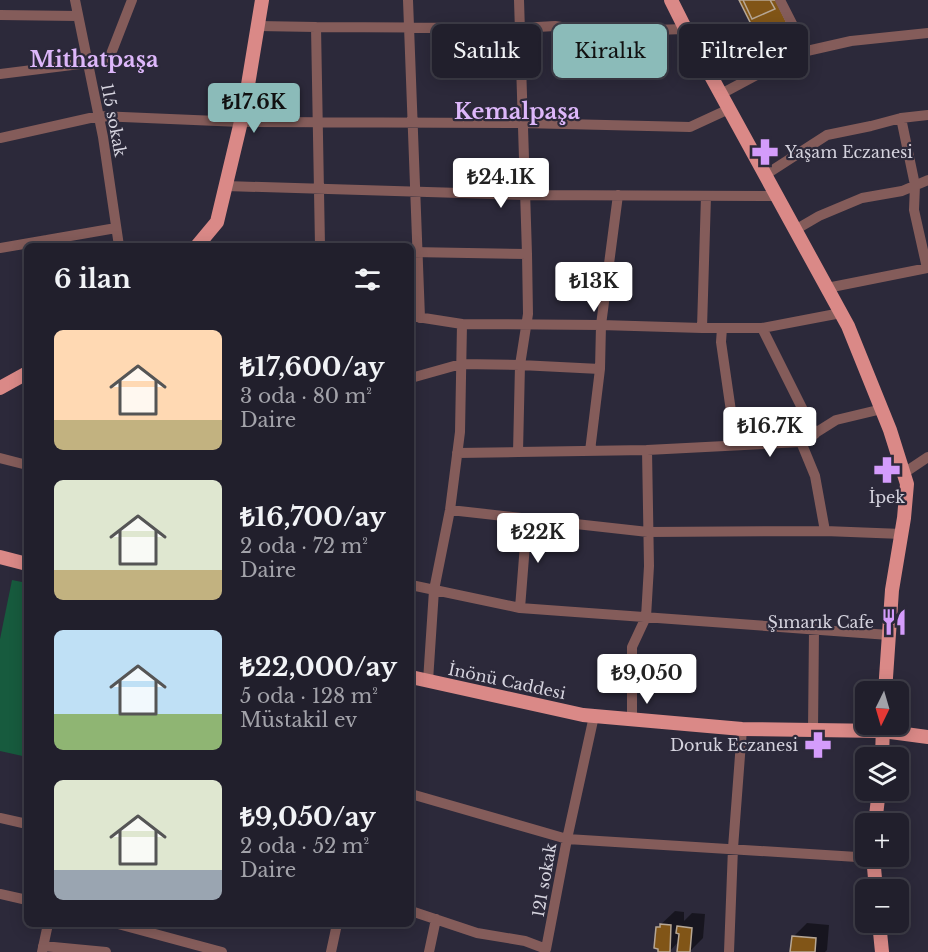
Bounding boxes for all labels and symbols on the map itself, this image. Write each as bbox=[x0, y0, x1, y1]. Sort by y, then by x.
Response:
district label: Mithatpaşa bbox=[29, 46, 159, 73]
street label: 115 sokak bbox=[97, 82, 131, 158]
pin: ₺17.6K bbox=[205, 83, 303, 134]
district label: Kemalpaşa bbox=[454, 98, 580, 125]
pharmacy icon: Yaşam Eczanesi bbox=[750, 137, 780, 167]
place label: Yaşam Eczanesi bbox=[784, 142, 913, 162]
pin: ₺24.1K bbox=[452, 158, 550, 209]
pin: ₺13K bbox=[558, 262, 630, 313]
pin: ₺16.7K bbox=[721, 407, 819, 458]
pharmacy icon: İpek bbox=[872, 455, 902, 485]
place label: İpek bbox=[869, 487, 905, 507]
pin: ₺22K bbox=[502, 513, 574, 564]
restaurant icon: Şımarık Cafe bbox=[879, 607, 909, 637]
place label: Şımarık Cafe bbox=[768, 612, 874, 632]
pin: ₺9,050 bbox=[598, 654, 696, 705]
street label: İnönü Caddesi bbox=[446, 659, 568, 703]
north arrow bbox=[855, 681, 909, 735]
pharmacy icon: Doruk Eczanesi bbox=[803, 730, 833, 760]
place label: Doruk Eczanesi bbox=[670, 735, 799, 755]
street label: 121 sokak bbox=[528, 841, 560, 919]

